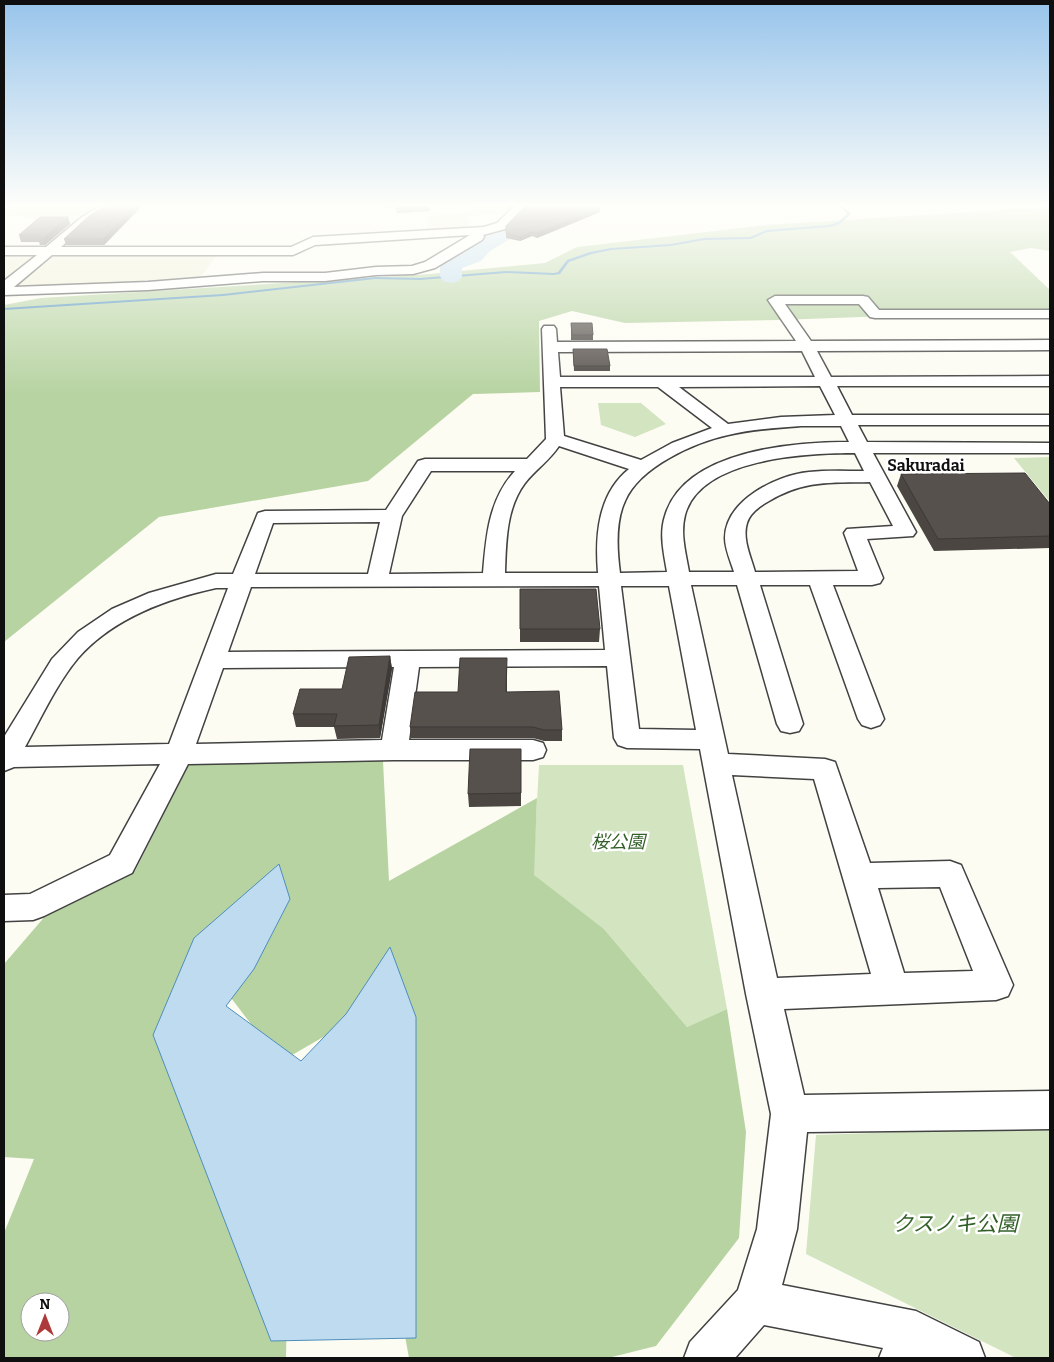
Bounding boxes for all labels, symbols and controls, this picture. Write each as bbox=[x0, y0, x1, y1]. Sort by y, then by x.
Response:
district label: Sakuradai bbox=[887, 456, 965, 475]
park label: 桜公園 bbox=[591, 831, 648, 853]
park label: クスノキ公園 bbox=[892, 1211, 1021, 1237]
north arrow bbox=[20, 1292, 70, 1342]
text: N bbox=[40, 1296, 51, 1313]

